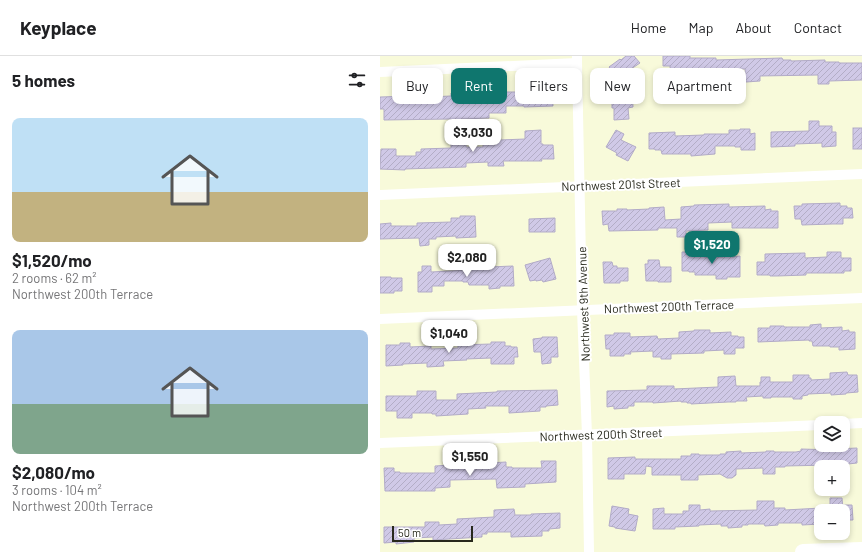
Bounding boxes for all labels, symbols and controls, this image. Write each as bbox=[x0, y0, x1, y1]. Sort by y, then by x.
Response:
text: Keyplace bbox=[20, 16, 97, 39]
text: Home bbox=[631, 19, 667, 36]
text: Map bbox=[689, 19, 713, 36]
text: About bbox=[735, 19, 772, 36]
text: Contact bbox=[794, 19, 842, 36]
chip: Buy bbox=[392, 68, 443, 104]
chip: Rent bbox=[451, 68, 507, 104]
chip: Filters bbox=[515, 68, 582, 104]
chip: New bbox=[590, 68, 645, 104]
chip: Apartment bbox=[653, 68, 746, 104]
icon: filters bbox=[346, 69, 368, 91]
text: 5 homes bbox=[12, 70, 75, 90]
pin: $3,030 bbox=[440, 119, 506, 153]
text: $3,030 bbox=[453, 124, 493, 140]
icon: home bbox=[154, 144, 226, 216]
street label: Northwest 201st Street bbox=[561, 175, 681, 193]
pin: $1,520 bbox=[679, 231, 745, 265]
text: $1,520 bbox=[693, 236, 731, 252]
pin: $2,080 bbox=[434, 244, 500, 278]
street label: Northwest 9th Avenue bbox=[574, 246, 592, 362]
text: $2,080 bbox=[447, 249, 487, 265]
text: $1,520/mo bbox=[12, 250, 92, 270]
text: 2 rooms · 62 m² bbox=[12, 270, 97, 286]
text: Northwest 200th Terrace bbox=[12, 286, 153, 302]
street label: Northwest 200th Terrace bbox=[604, 297, 734, 315]
pin: $1,040 bbox=[416, 320, 482, 354]
text: $1,040 bbox=[430, 325, 468, 341]
icon: home bbox=[154, 356, 226, 428]
map controls bbox=[814, 416, 850, 540]
button: layers bbox=[814, 416, 850, 452]
street label: Northwest 200th Street bbox=[539, 425, 663, 443]
pin: $1,550 bbox=[437, 443, 503, 477]
text: $1,550 bbox=[452, 448, 488, 464]
button: + bbox=[814, 460, 850, 496]
text: $2,080/mo bbox=[12, 462, 95, 482]
text: 3 rooms · 104 m² bbox=[12, 482, 102, 498]
text: Northwest 200th Terrace bbox=[12, 498, 153, 514]
button: − bbox=[814, 504, 850, 540]
scale bar bbox=[392, 524, 473, 543]
text: 50 m bbox=[398, 526, 421, 539]

